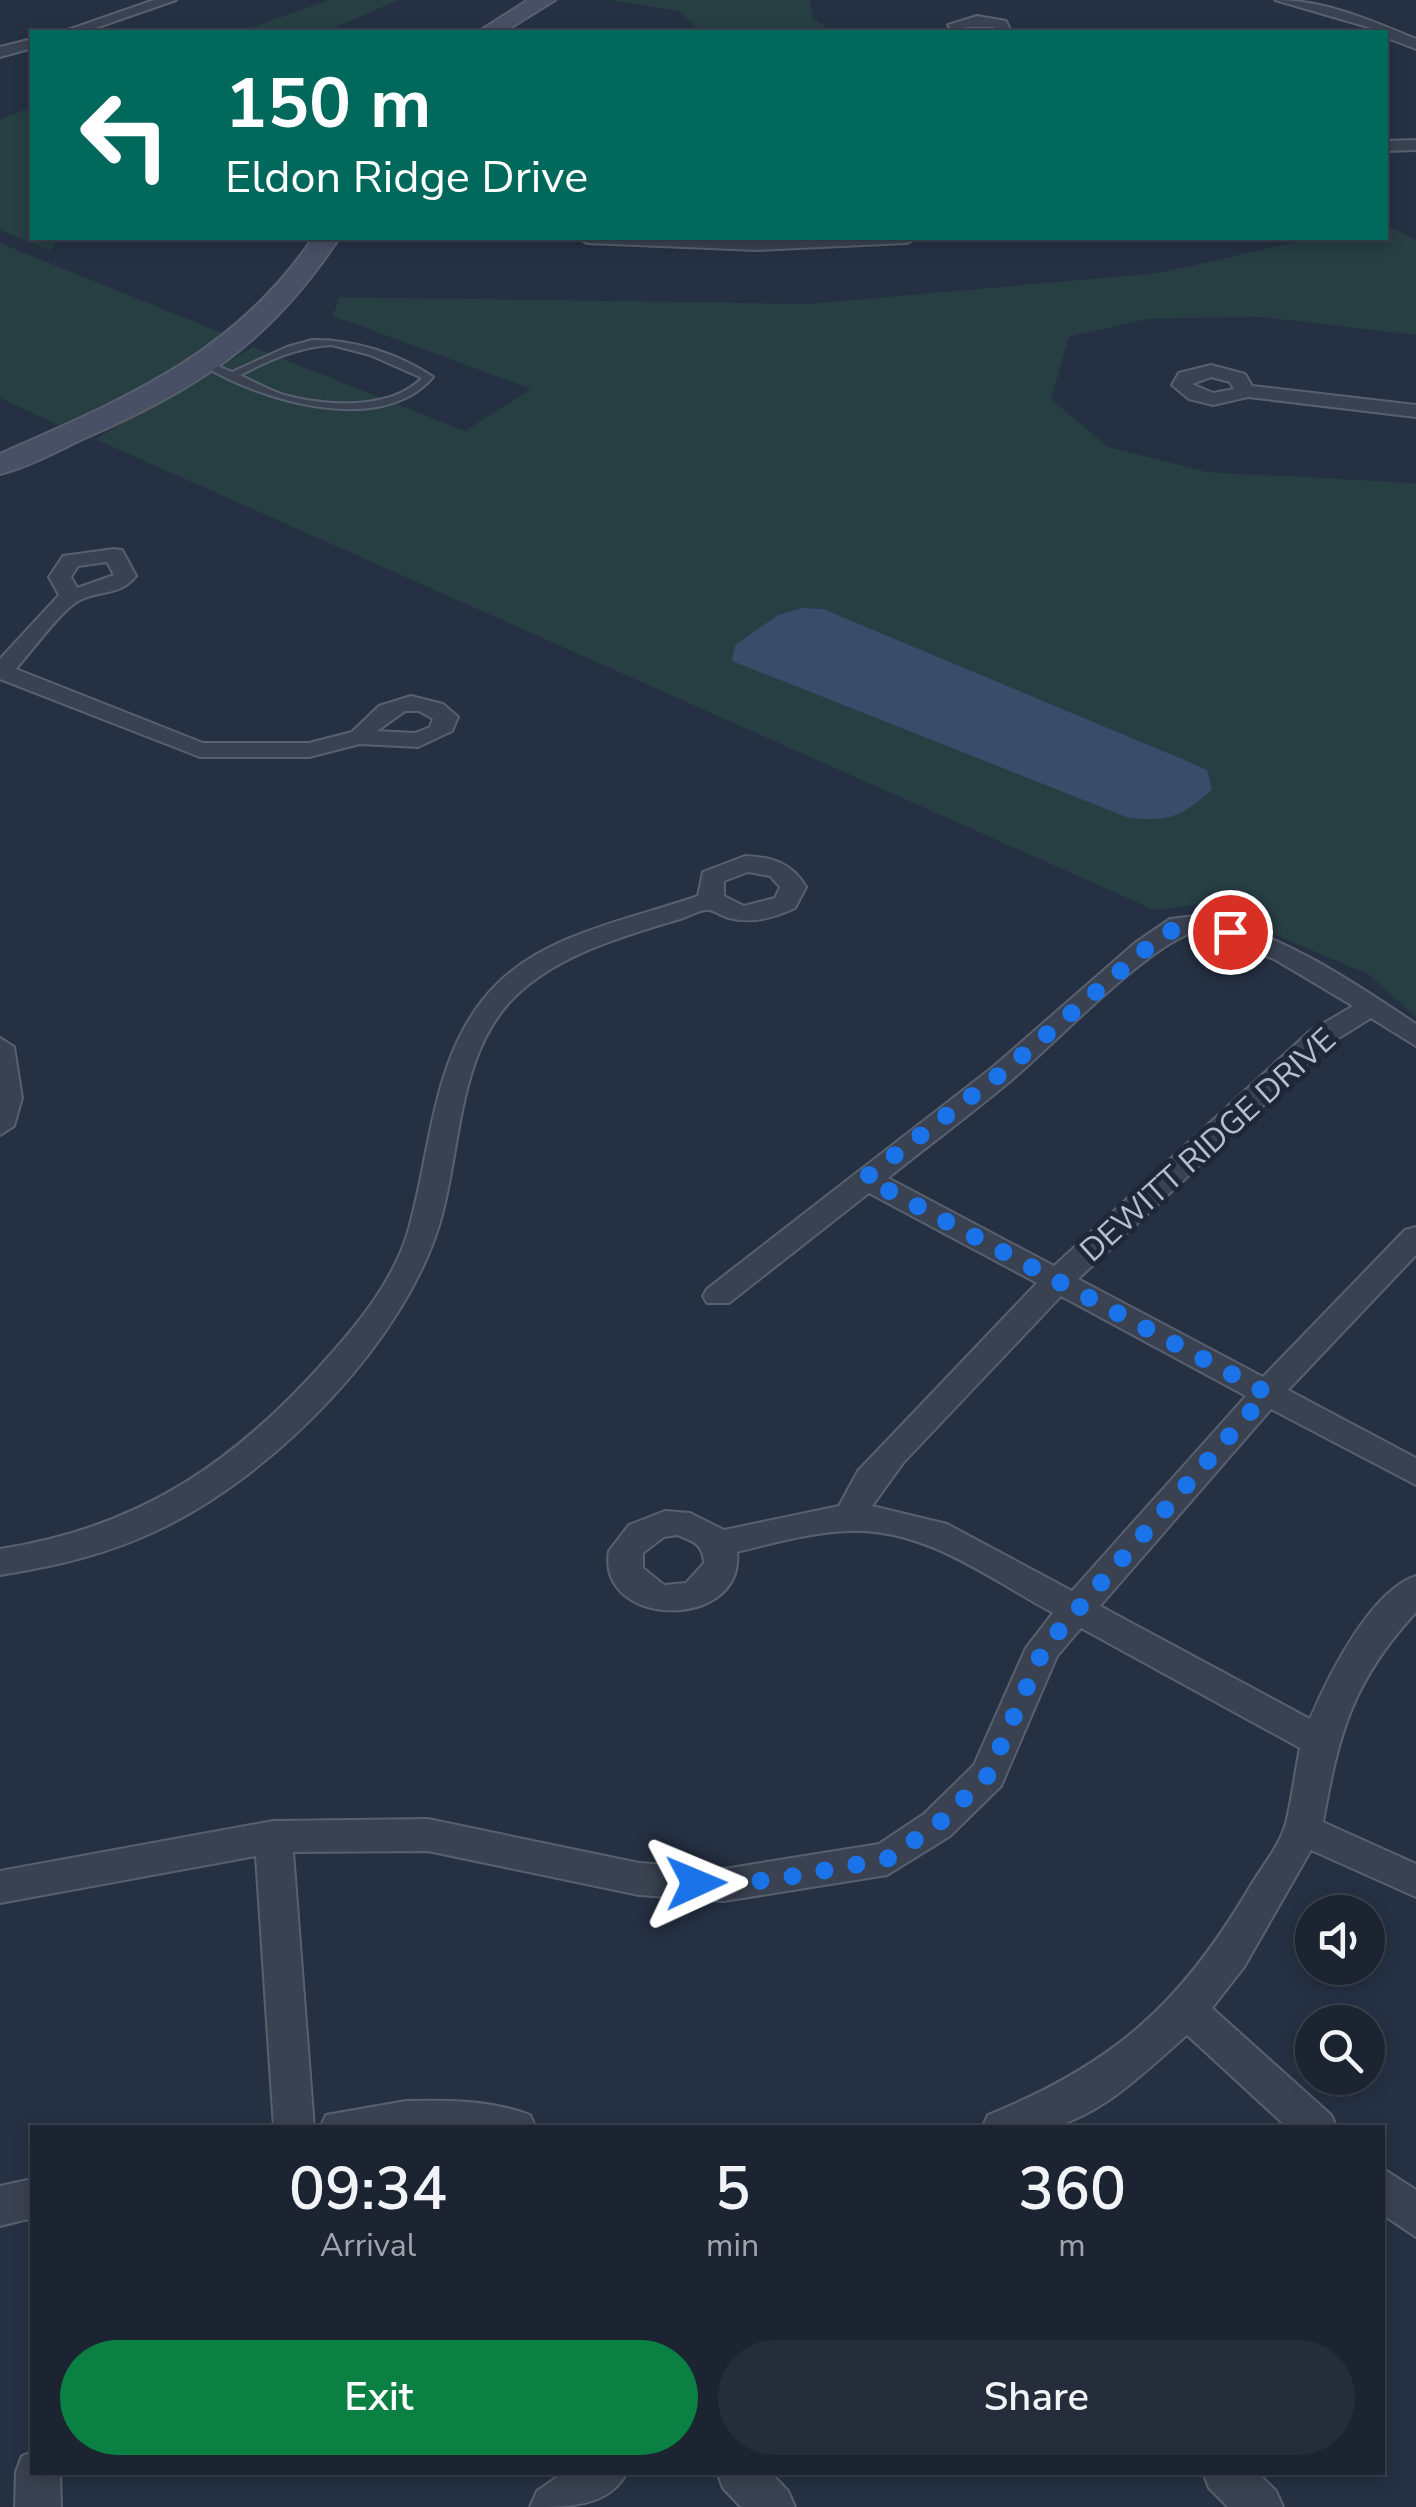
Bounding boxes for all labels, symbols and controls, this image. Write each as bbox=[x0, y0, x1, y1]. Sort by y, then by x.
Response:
text: 150 m bbox=[225, 56, 431, 152]
icon: left bbox=[60, 70, 190, 200]
text: Eldon Ridge Drive bbox=[225, 147, 588, 208]
pin bbox=[1188, 890, 1273, 975]
icon: arrive bbox=[1203, 905, 1258, 960]
street label: DEWITT RIDGE DRIVE bbox=[1071, 1019, 1345, 1271]
position arrow bbox=[644, 1831, 748, 1935]
map controls bbox=[1295, 1895, 1385, 2095]
button: sound bbox=[1295, 1895, 1385, 1985]
button: search bbox=[1295, 2005, 1385, 2095]
text: 09:34 bbox=[289, 2148, 447, 2230]
text: 5 bbox=[715, 2148, 751, 2230]
text: 360 bbox=[1018, 2148, 1126, 2230]
text: Arrival bbox=[320, 2224, 416, 2267]
text: min bbox=[706, 2224, 759, 2267]
text: m bbox=[1058, 2224, 1086, 2267]
button: Exit bbox=[60, 2340, 698, 2455]
button: Share bbox=[718, 2340, 1355, 2455]

